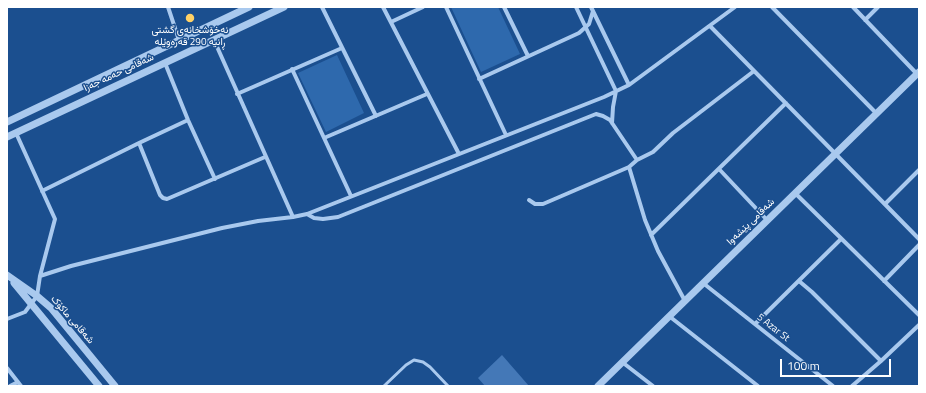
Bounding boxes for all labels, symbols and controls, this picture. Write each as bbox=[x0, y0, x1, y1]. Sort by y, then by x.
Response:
marker: نەخۆشخانەی گشتی ڕانیە 290 قەرەوێلە bbox=[184, 12, 196, 24]
place label: نەخۆشخانەی گشتی ڕانیە 290 قەرەوێلە bbox=[152, 25, 228, 48]
street label: شەقامی حەمە جەزا bbox=[82, 51, 156, 95]
street label: شەقامی پێشەوا bbox=[725, 196, 777, 248]
street label: شەقامی ماکۆک bbox=[48, 293, 96, 347]
street label: 5 Azar St bbox=[754, 312, 792, 344]
scale bar bbox=[782, 351, 893, 377]
text: 100 m bbox=[787, 356, 820, 375]

